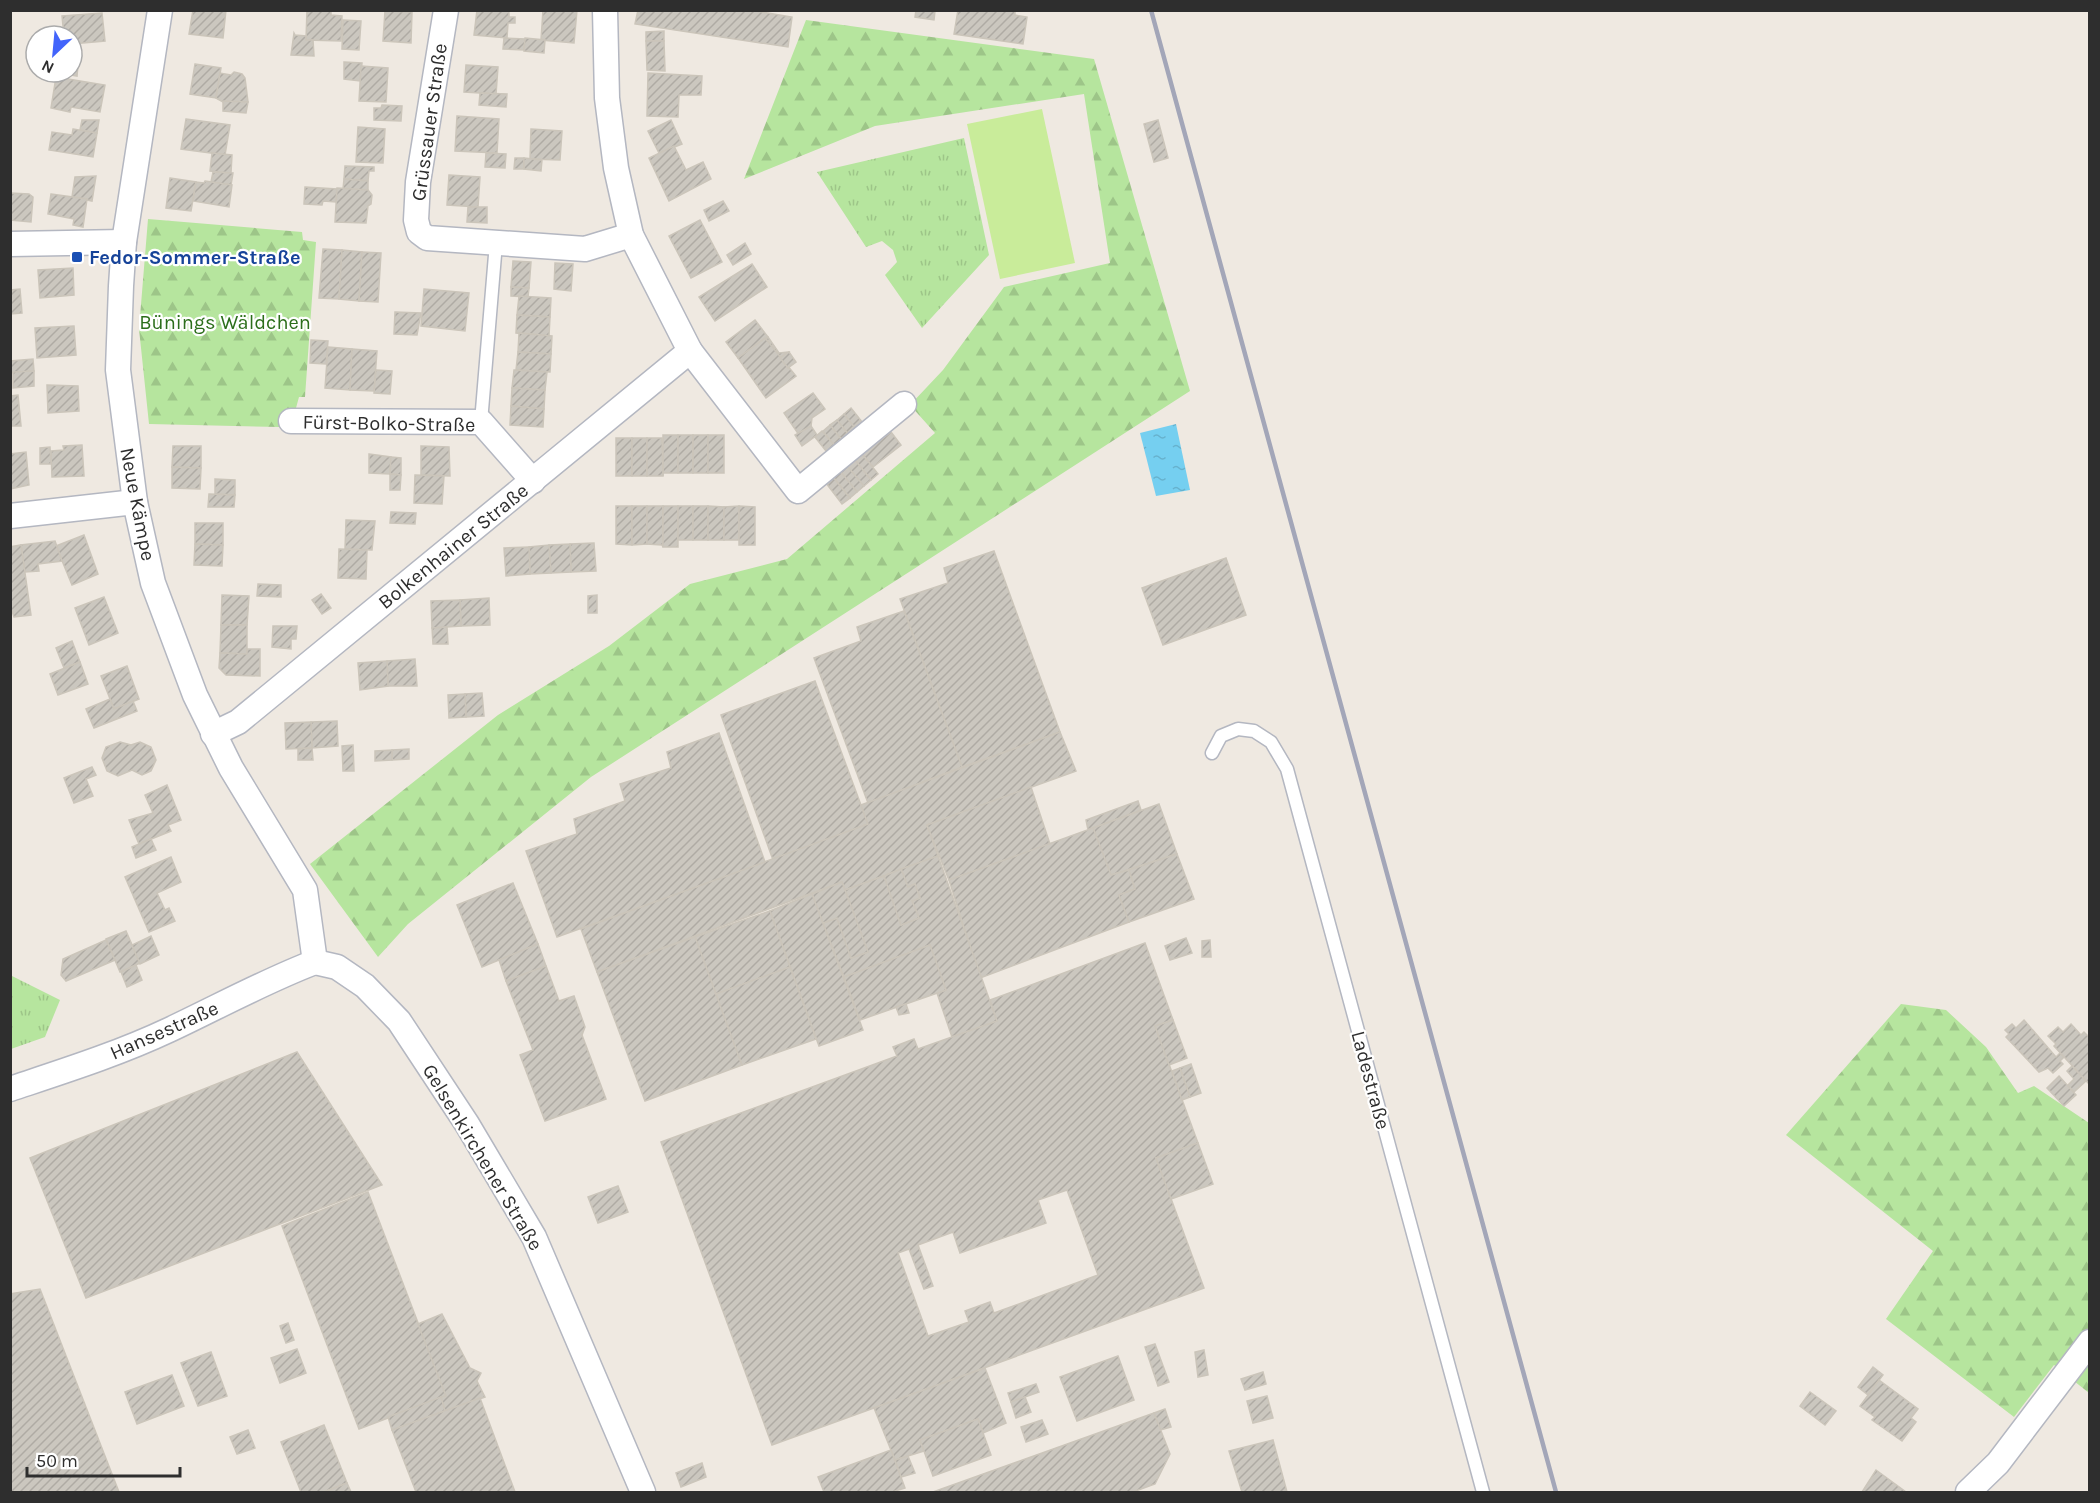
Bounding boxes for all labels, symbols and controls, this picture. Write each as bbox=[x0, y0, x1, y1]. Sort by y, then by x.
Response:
north arrow bbox=[24, 24, 84, 84]
street label: Grüssauer Straße bbox=[407, 42, 452, 202]
text: N bbox=[38, 56, 57, 78]
place label: Fedor-Sommer-Straße bbox=[89, 246, 301, 269]
marker: Fedor-Sommer-Straße bbox=[70, 250, 84, 264]
park label: Bünings Wäldchen bbox=[139, 311, 311, 334]
street label: Fürst-Bolko-Straße bbox=[302, 410, 476, 437]
street label: Neue Kämpe bbox=[115, 445, 160, 563]
street label: Bolkenhainer Straße bbox=[374, 479, 533, 614]
street label: Hansestraße bbox=[107, 996, 222, 1065]
street label: Ladestraße bbox=[1346, 1028, 1395, 1132]
street label: Gelsenkirchener Straße bbox=[418, 1060, 547, 1255]
scale bar bbox=[27, 1440, 180, 1478]
text: 50 m bbox=[36, 1450, 78, 1472]

